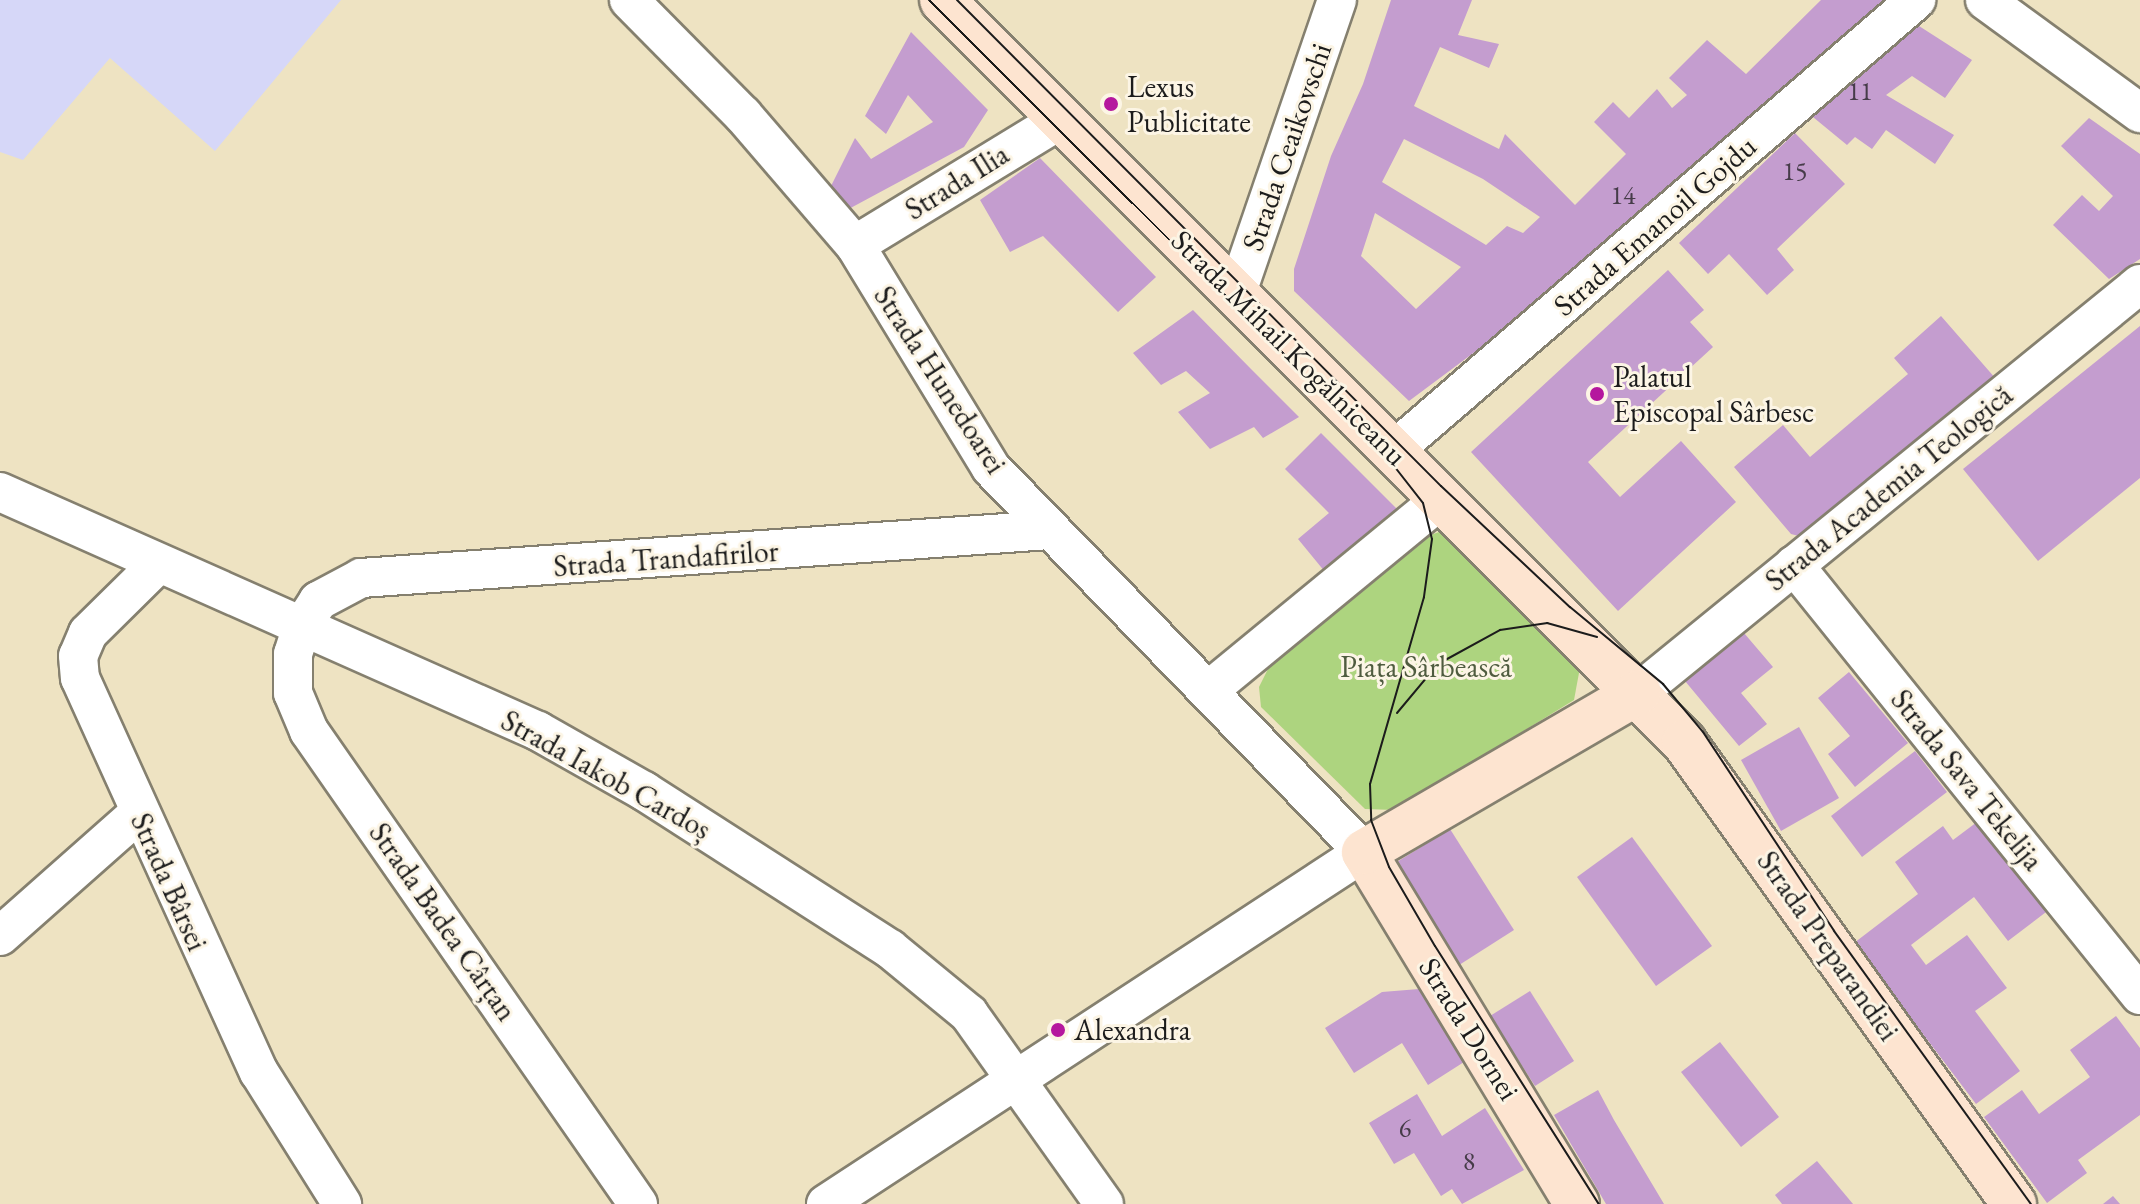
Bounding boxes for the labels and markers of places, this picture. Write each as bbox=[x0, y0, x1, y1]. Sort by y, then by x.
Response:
place label: Lexus Publicitate bbox=[1127, 69, 1251, 140]
marker: Lexus Publicitate bbox=[1102, 95, 1120, 113]
place label: Palatul Episcopal Sârbesc bbox=[1613, 359, 1814, 430]
marker: Palatul Episcopal Sârbesc bbox=[1588, 385, 1606, 403]
place label: Alexandra bbox=[1074, 1012, 1191, 1048]
marker: Alexandra bbox=[1049, 1021, 1067, 1039]

